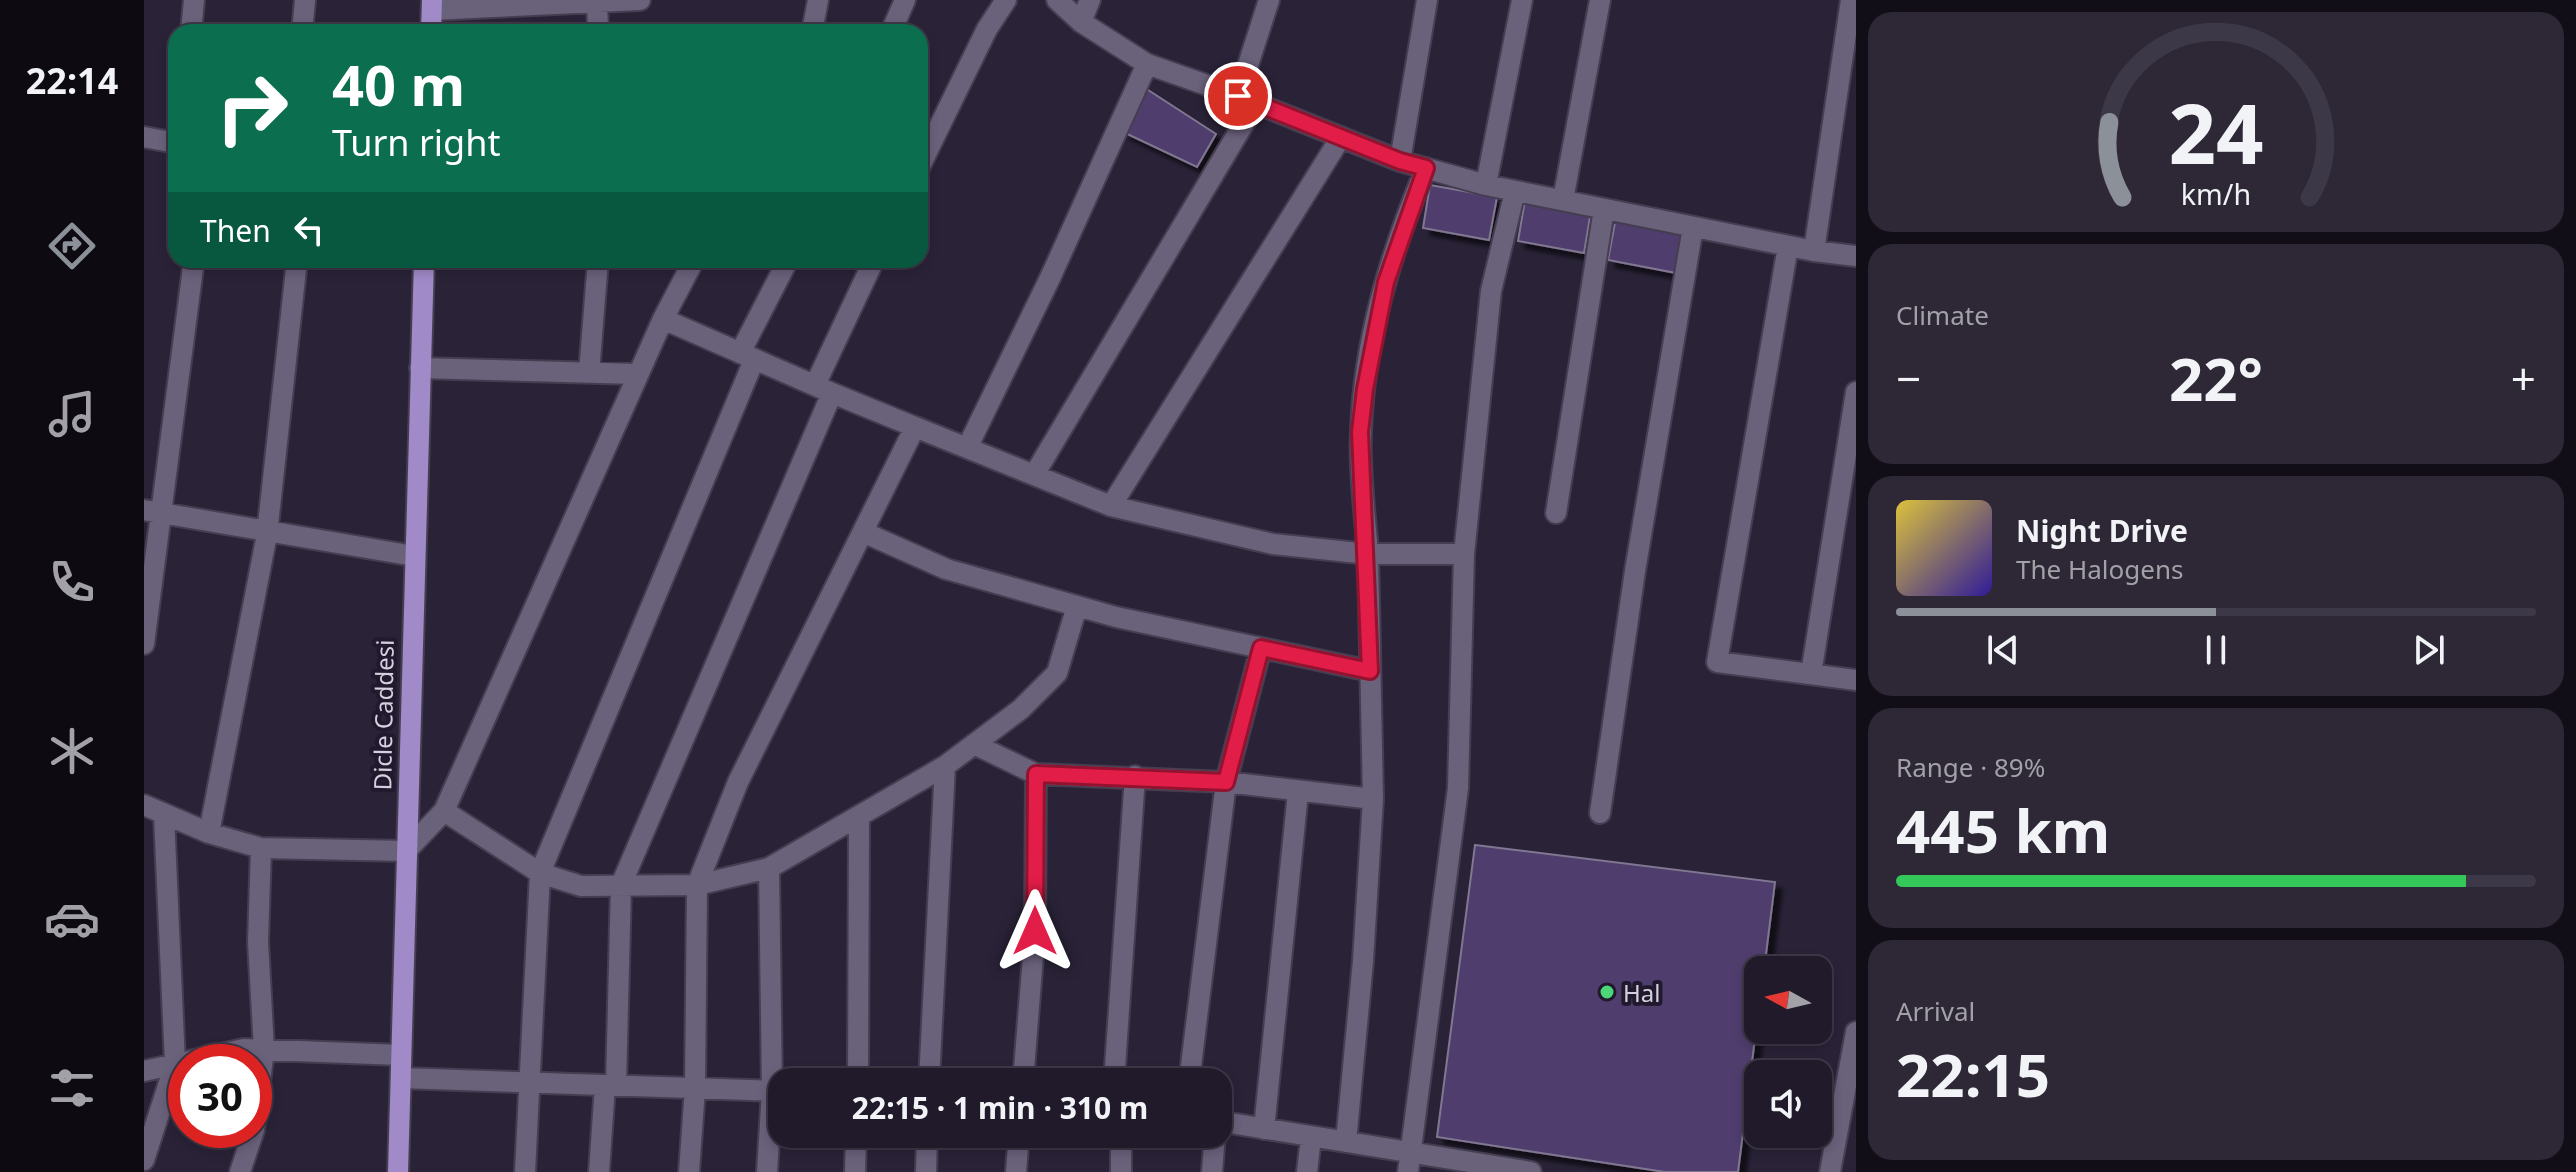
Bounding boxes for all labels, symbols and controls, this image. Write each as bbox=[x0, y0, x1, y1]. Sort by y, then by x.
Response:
text: 40 m bbox=[332, 46, 465, 122]
text: 22:14 bbox=[26, 56, 118, 105]
icon: right bbox=[200, 56, 304, 160]
pin bbox=[1204, 62, 1272, 130]
icon: arrive bbox=[1216, 74, 1260, 118]
text: 24 bbox=[2168, 75, 2264, 188]
text: Turn right bbox=[332, 118, 500, 167]
text: km/h bbox=[2181, 174, 2251, 213]
icon: left bbox=[287, 208, 331, 252]
text: Then bbox=[200, 210, 271, 251]
icon: directions bbox=[44, 218, 100, 274]
text: Climate bbox=[1896, 297, 1989, 333]
text: 22° bbox=[2169, 337, 2263, 419]
text: − bbox=[1896, 348, 1921, 408]
text: + bbox=[2511, 348, 2536, 408]
icon: music bbox=[44, 386, 100, 442]
text: Night Drive bbox=[2016, 510, 2188, 551]
text: The Halogens bbox=[2016, 551, 2183, 587]
icon: phone bbox=[44, 554, 100, 610]
icon: previous bbox=[1981, 628, 2025, 672]
icon: pause bbox=[2194, 628, 2238, 672]
icon: next bbox=[2407, 628, 2451, 672]
street label: Dicle Caddesi bbox=[365, 639, 401, 791]
icon: climate bbox=[44, 723, 100, 779]
text: Range · 89% bbox=[1896, 749, 2045, 785]
text: 445 km bbox=[1896, 789, 2110, 871]
position arrow bbox=[993, 889, 1077, 973]
icon: car bbox=[44, 891, 100, 947]
north arrow bbox=[1744, 956, 1832, 1044]
map controls bbox=[1744, 956, 1832, 1148]
place label: Hal bbox=[1623, 976, 1660, 1009]
marker: Hal bbox=[1598, 983, 1616, 1001]
text: Arrival bbox=[1896, 993, 1975, 1029]
text: 22:15 bbox=[1896, 1033, 2050, 1115]
speed limit sign: 30 bbox=[168, 1044, 272, 1148]
icon: filters bbox=[44, 1060, 100, 1116]
button: sound bbox=[1744, 1060, 1832, 1148]
text: 22:15 · 1 min · 310 m bbox=[852, 1087, 1148, 1128]

